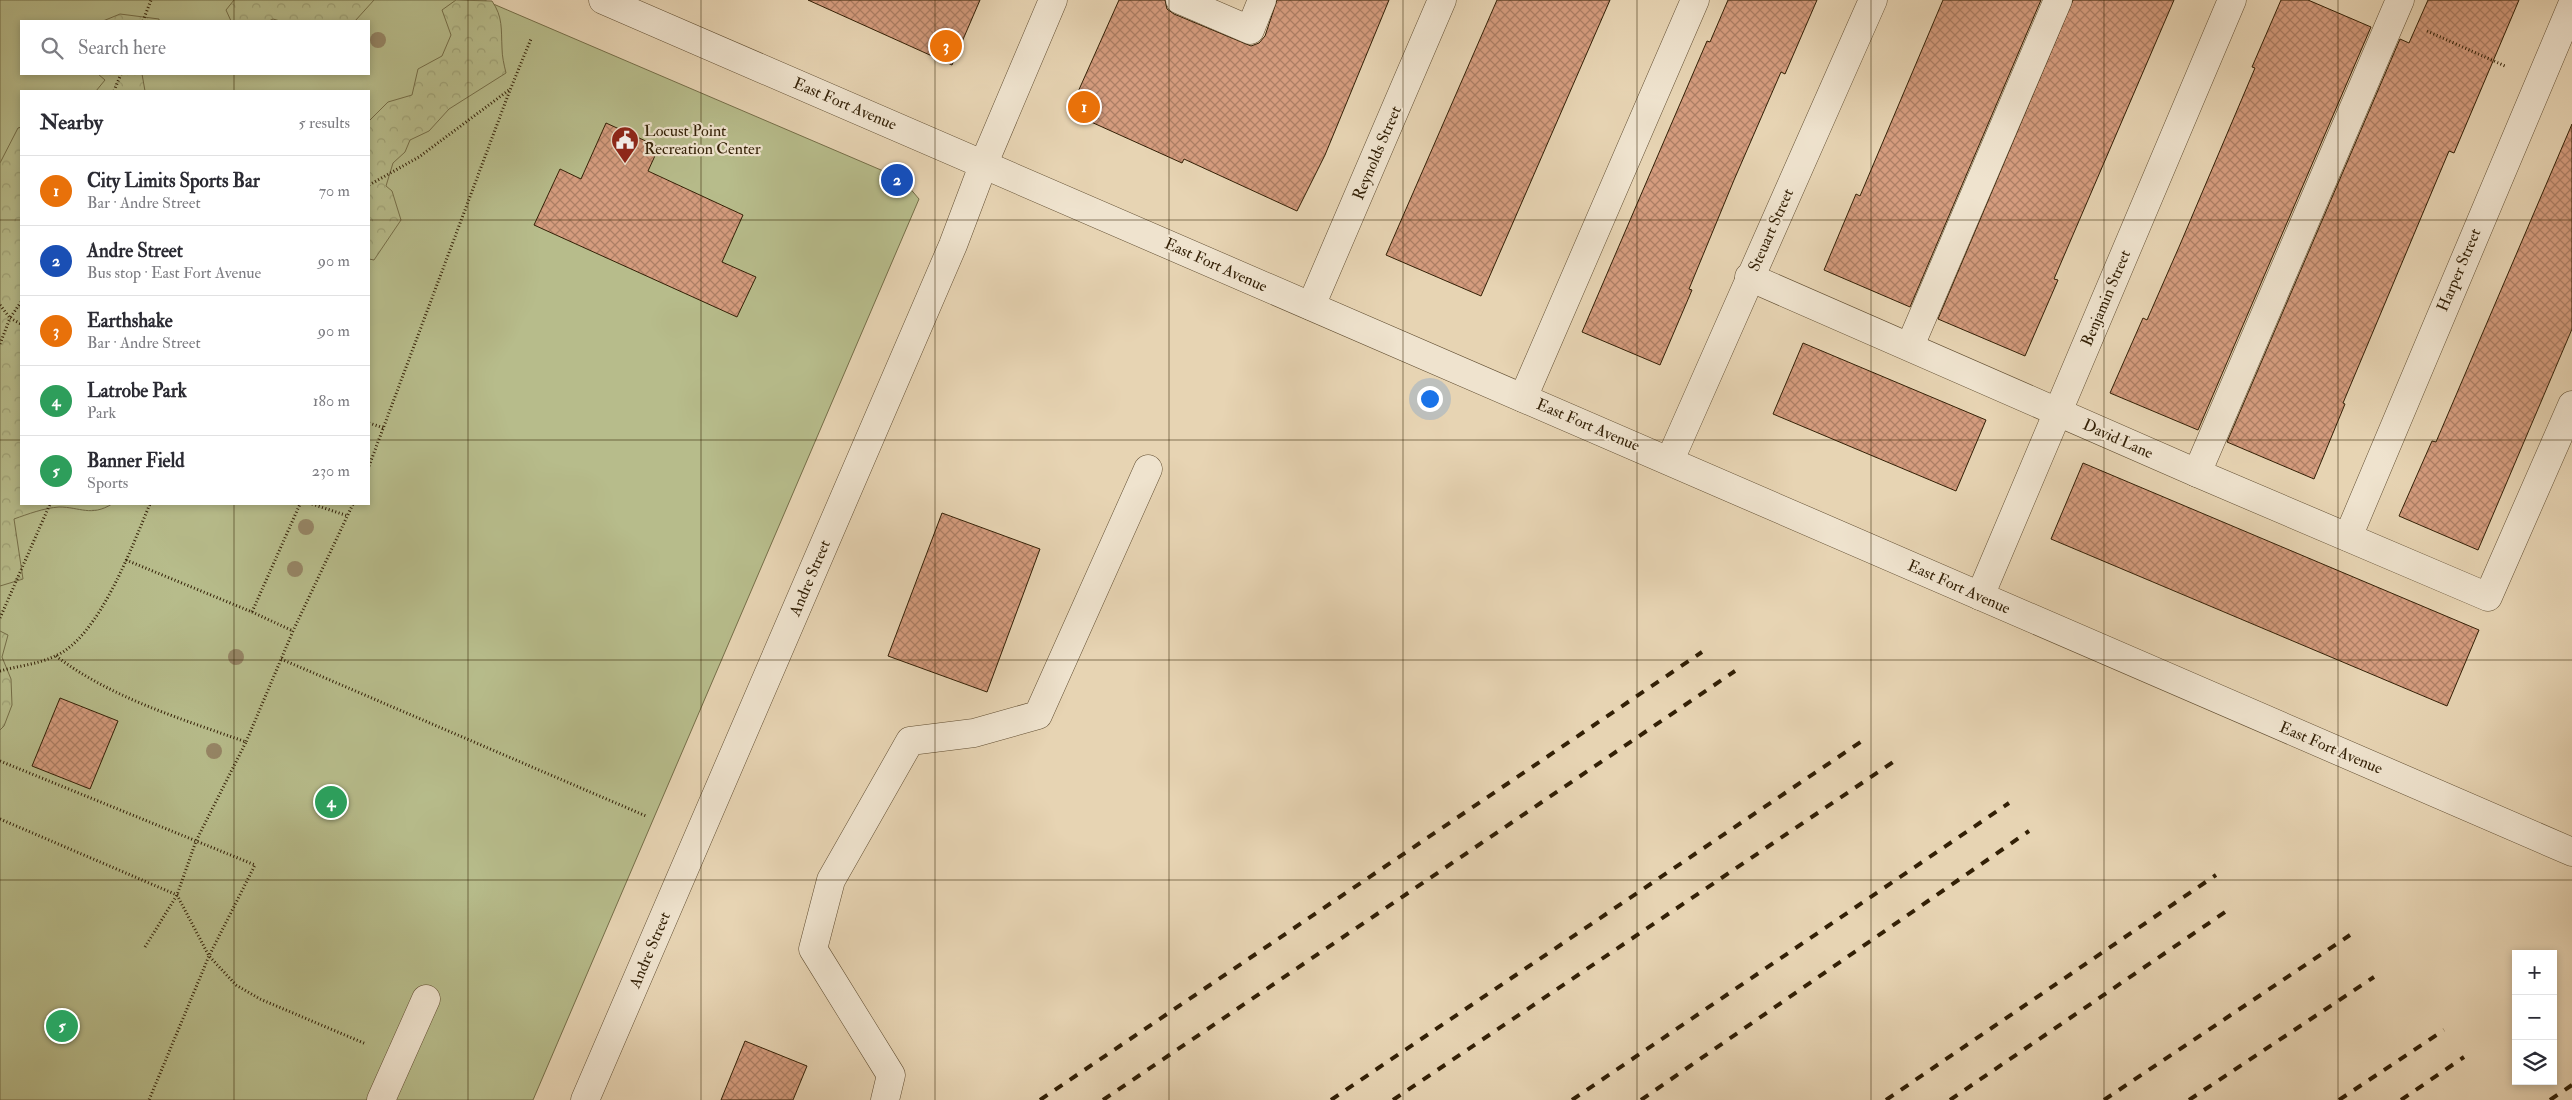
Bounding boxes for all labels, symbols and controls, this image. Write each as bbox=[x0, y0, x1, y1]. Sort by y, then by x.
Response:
search box bbox=[20, 20, 370, 75]
pin: 3 bbox=[930, 27, 962, 65]
icon: search bbox=[38, 34, 66, 62]
text: Search here bbox=[78, 36, 166, 60]
street label: East Fort Avenue bbox=[790, 73, 900, 135]
pin: 1 bbox=[1068, 88, 1100, 126]
street label: Reynolds Street bbox=[1348, 103, 1406, 203]
text: Nearby bbox=[40, 109, 103, 136]
text: 5 results bbox=[299, 113, 350, 133]
place label: Locust Point Recreation Center bbox=[644, 121, 761, 159]
public building icon: Locust Point Recreation Center bbox=[610, 125, 640, 164]
pin: 2 bbox=[881, 161, 913, 199]
text: City Limits Sports Bar bbox=[87, 169, 260, 193]
text: 1 bbox=[53, 181, 59, 201]
text: 70 m bbox=[319, 181, 350, 201]
street label: Steuart Street bbox=[1744, 185, 1798, 275]
text: Bar · Andre Street bbox=[87, 193, 201, 213]
street label: Harper Street bbox=[2433, 225, 2486, 315]
street label: East Fort Avenue bbox=[1162, 233, 1271, 297]
text: Andre Street bbox=[87, 239, 183, 263]
street label: Benjamin Street bbox=[2077, 247, 2135, 349]
text: 2 bbox=[52, 251, 60, 271]
text: 90 m bbox=[318, 251, 350, 271]
text: Bus stop · East Fort Avenue bbox=[87, 263, 261, 283]
text: Earthshake bbox=[87, 309, 173, 333]
text: 3 bbox=[53, 321, 59, 341]
text: 90 m bbox=[318, 321, 350, 341]
text: Bar · Andre Street bbox=[87, 333, 201, 353]
text: Latrobe Park bbox=[87, 379, 187, 403]
your location bbox=[1417, 386, 1443, 412]
text: 4 bbox=[52, 391, 60, 411]
text: 180 m bbox=[313, 391, 350, 411]
street label: East Fort Avenue bbox=[1533, 394, 1643, 456]
text: Park bbox=[87, 403, 116, 423]
street label: David Lane bbox=[2080, 415, 2157, 463]
text: Banner Field bbox=[87, 449, 185, 473]
text: 5 bbox=[52, 461, 60, 481]
text: 230 m bbox=[312, 461, 350, 481]
text: Sports bbox=[87, 473, 128, 493]
street label: Andre Street bbox=[785, 537, 835, 620]
street label: East Fort Avenue bbox=[1905, 555, 2014, 619]
street label: East Fort Avenue bbox=[2276, 717, 2386, 779]
pin: 4 bbox=[315, 783, 347, 821]
street label: Andre Street bbox=[625, 909, 675, 992]
map controls bbox=[2512, 950, 2557, 1085]
button: + bbox=[2512, 950, 2557, 995]
button: − bbox=[2512, 995, 2557, 1040]
pin: 5 bbox=[46, 1007, 78, 1045]
button: layers bbox=[2512, 1040, 2557, 1085]

